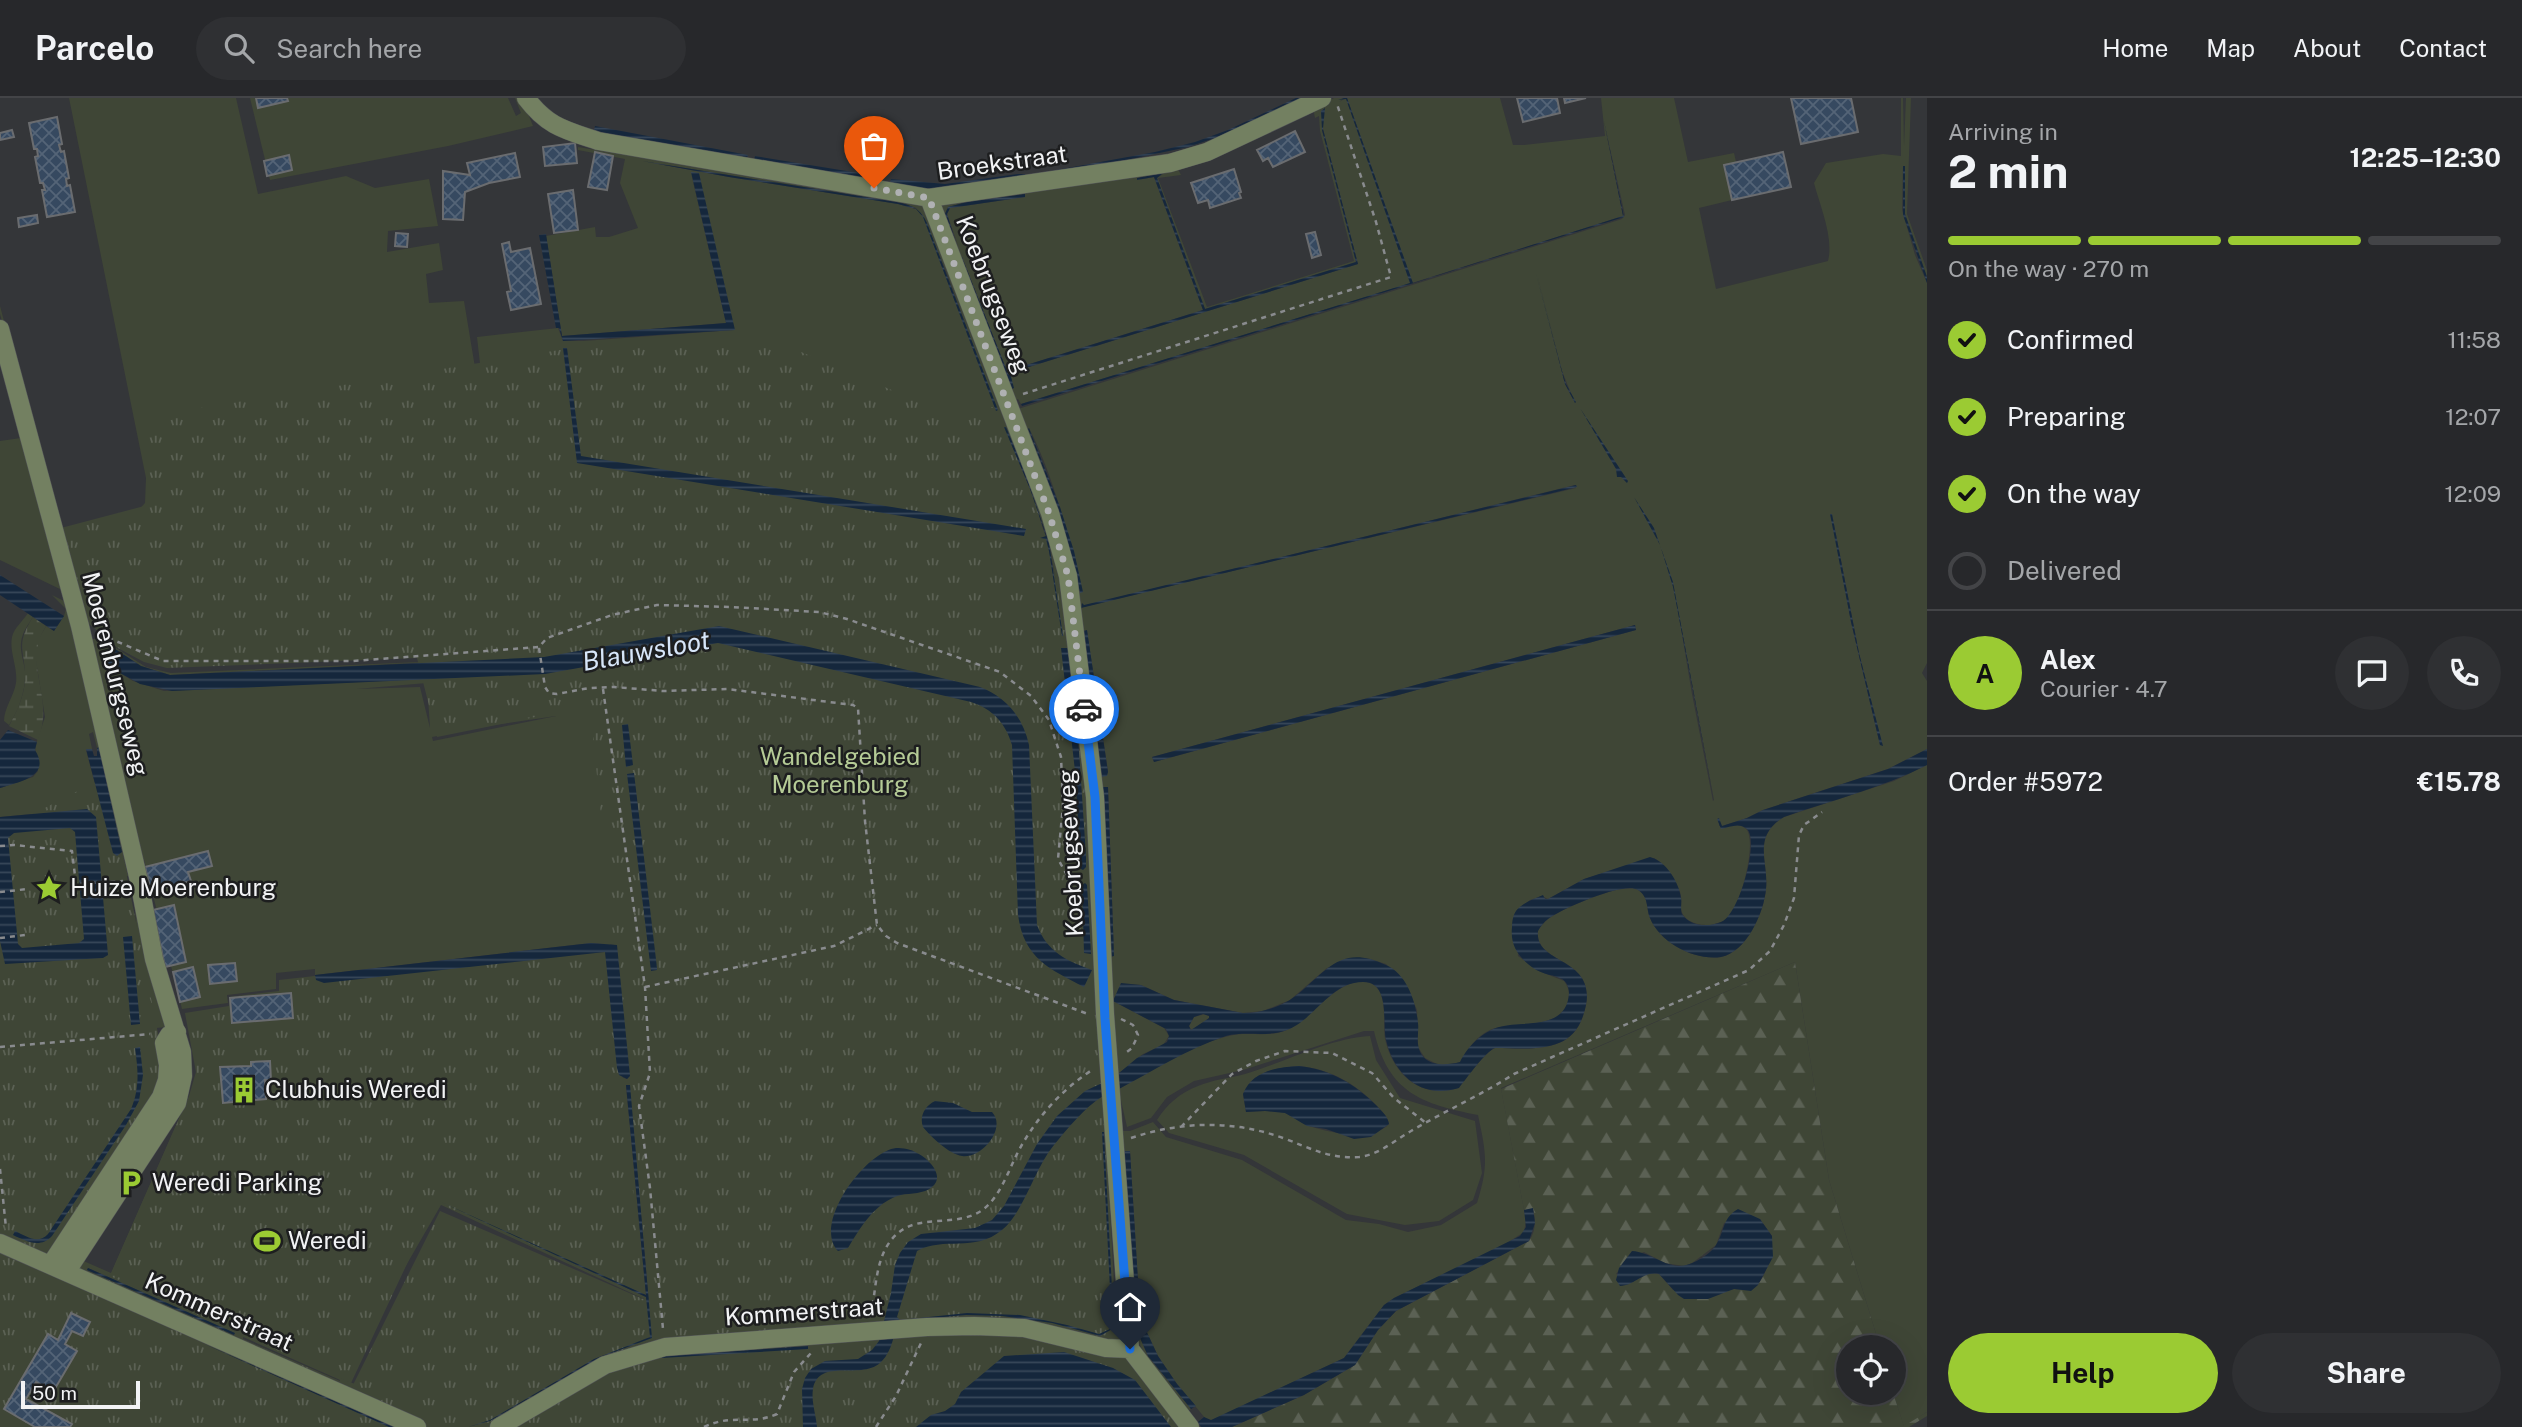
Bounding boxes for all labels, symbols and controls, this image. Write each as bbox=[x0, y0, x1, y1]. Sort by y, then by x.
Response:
search box bbox=[196, 17, 686, 80]
text: Parcelo bbox=[35, 29, 154, 67]
icon: search bbox=[220, 29, 258, 67]
text: Search here bbox=[276, 33, 422, 64]
text: Home bbox=[2102, 34, 2168, 62]
text: Map bbox=[2206, 34, 2255, 62]
text: About bbox=[2293, 34, 2361, 62]
text: Contact bbox=[2399, 34, 2487, 62]
pin bbox=[844, 116, 904, 188]
text: Arriving in bbox=[1948, 118, 2058, 145]
icon: bag bbox=[855, 127, 893, 165]
street label: Broekstraat bbox=[935, 139, 1069, 185]
text: 12:25–12:30 bbox=[2350, 142, 2501, 173]
text: 2 min bbox=[1948, 144, 2068, 198]
street label: Koebrugseweg bbox=[951, 211, 1037, 378]
text: On the way · 270 m bbox=[1948, 255, 2149, 282]
icon: check bbox=[1948, 321, 1986, 359]
text: Confirmed bbox=[2007, 324, 2134, 355]
text: 11:58 bbox=[2447, 326, 2501, 353]
icon: check bbox=[1948, 398, 1986, 436]
text: Preparing bbox=[2007, 401, 2126, 432]
text: 12:07 bbox=[2445, 403, 2501, 430]
icon: check bbox=[1948, 475, 1986, 513]
text: On the way bbox=[2007, 478, 2141, 509]
text: 12:09 bbox=[2444, 480, 2501, 507]
text: Delivered bbox=[2007, 555, 2122, 586]
street label: Moerenburgseweg bbox=[77, 569, 155, 779]
water label: Blauwsloot bbox=[580, 624, 712, 677]
button: chat bbox=[2335, 636, 2409, 710]
button: phone bbox=[2427, 636, 2501, 710]
text: Alex bbox=[2040, 644, 2096, 675]
text: A bbox=[1976, 658, 1994, 689]
courier bbox=[1049, 674, 1119, 744]
text: Courier · 4.7 bbox=[2040, 675, 2168, 702]
icon: car bbox=[1065, 690, 1103, 728]
park label: Wandelgebied Moerenburg bbox=[760, 742, 920, 798]
text: Order #5972 bbox=[1948, 766, 2103, 797]
text: €15.78 bbox=[2417, 766, 2501, 797]
street label: Koebrugseweg bbox=[1052, 769, 1088, 937]
place icon: Huize Moerenburg bbox=[34, 873, 64, 903]
place label: Huize Moerenburg bbox=[70, 873, 276, 901]
building icon: Clubhuis Weredi bbox=[229, 1075, 259, 1105]
place label: Clubhuis Weredi bbox=[265, 1075, 447, 1103]
parking icon: Weredi Parking bbox=[116, 1168, 146, 1198]
place label: Weredi Parking bbox=[152, 1168, 323, 1196]
sports icon: Weredi bbox=[252, 1226, 282, 1256]
place label: Weredi bbox=[288, 1226, 367, 1254]
street label: Kommerstraat bbox=[141, 1266, 298, 1356]
pin bbox=[1100, 1277, 1160, 1349]
icon: home bbox=[1111, 1288, 1149, 1326]
street label: Kommerstraat bbox=[724, 1291, 884, 1331]
button: Help bbox=[1948, 1333, 2218, 1413]
button: Share bbox=[2232, 1333, 2501, 1413]
map controls bbox=[1836, 1335, 1906, 1405]
button: locate bbox=[1836, 1335, 1906, 1405]
scale bar bbox=[21, 1378, 140, 1410]
text: 50 m bbox=[32, 1382, 77, 1404]

